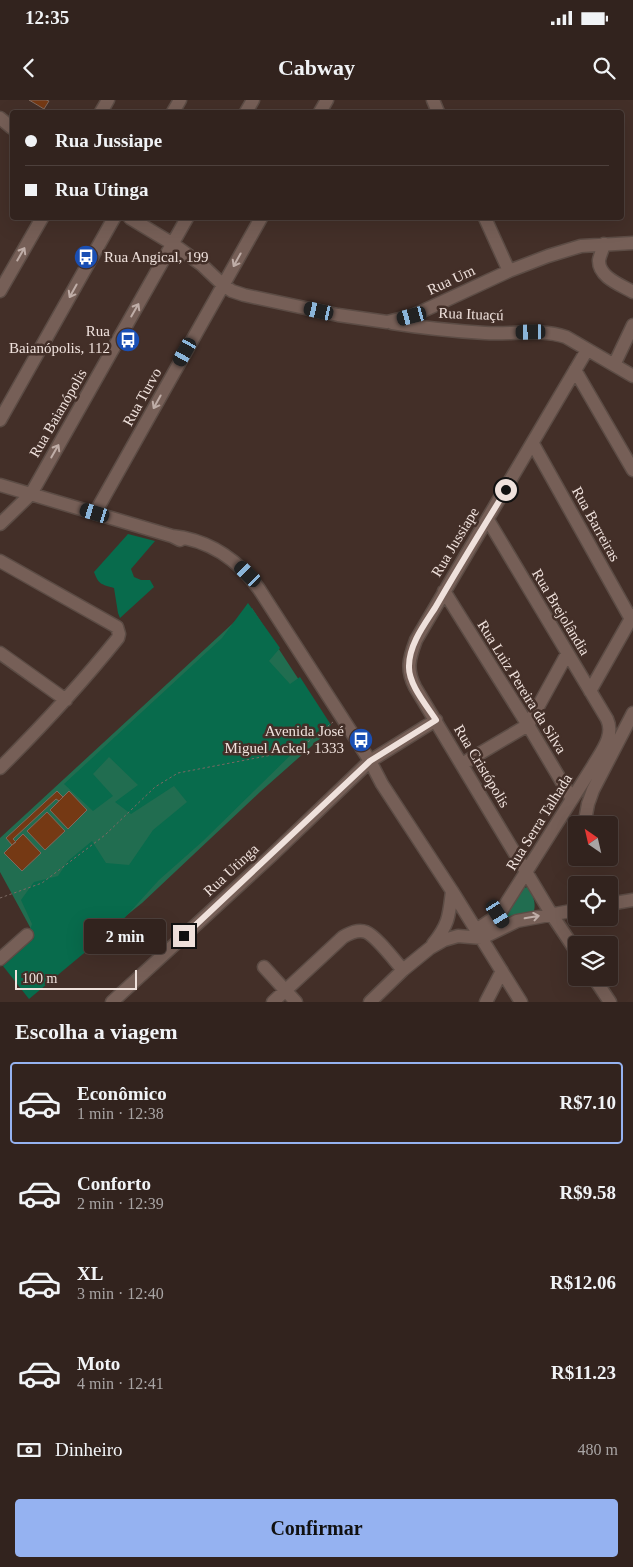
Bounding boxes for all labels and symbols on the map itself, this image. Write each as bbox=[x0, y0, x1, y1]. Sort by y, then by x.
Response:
bus stop icon: Rua Angical, 199 bbox=[73, 244, 99, 270]
one-way arrow bbox=[17, 247, 26, 262]
place label: Rua Angical, 199 bbox=[104, 249, 209, 265]
one-way arrow bbox=[232, 252, 241, 267]
street label: Rua Um bbox=[425, 262, 478, 298]
one-way arrow bbox=[68, 283, 78, 298]
car bbox=[302, 300, 335, 322]
one-way arrow bbox=[131, 303, 140, 318]
car bbox=[395, 305, 428, 327]
street label: Rua Ituaçú bbox=[438, 305, 504, 323]
place label: Rua Baianópolis, 112 bbox=[9, 323, 110, 356]
car bbox=[515, 324, 546, 340]
bus stop icon: Rua Baianópolis, 112 bbox=[115, 327, 141, 353]
car bbox=[171, 335, 198, 369]
street label: Rua Turvo bbox=[120, 365, 164, 429]
street label: Rua Baianópolis bbox=[26, 366, 90, 460]
one-way arrow bbox=[152, 394, 162, 408]
one-way arrow bbox=[50, 444, 60, 459]
route start bbox=[495, 479, 517, 501]
street label: Rua Barreiras bbox=[569, 484, 623, 564]
car bbox=[78, 501, 111, 525]
street label: Rua Jussiape bbox=[428, 504, 482, 580]
car bbox=[231, 558, 264, 590]
street label: Rua Brejolândia bbox=[529, 566, 593, 658]
street label: Rua Luiz Pereira da Silva bbox=[474, 617, 570, 757]
street label: Rua Cristópolis bbox=[451, 722, 513, 810]
place label: Avenida José Miguel Ackel, 1333 bbox=[224, 723, 344, 756]
bus stop icon: Avenida José Miguel Ackel, 1333 bbox=[348, 727, 374, 753]
street label: Rua Serra Talhada bbox=[503, 771, 575, 873]
north arrow bbox=[568, 816, 618, 866]
street label: Rua Utinga bbox=[200, 840, 262, 899]
car bbox=[483, 897, 512, 931]
one-way arrow bbox=[524, 912, 540, 922]
callout: 2 min bbox=[84, 918, 166, 954]
route end bbox=[173, 925, 195, 947]
scale bar bbox=[15, 967, 138, 990]

